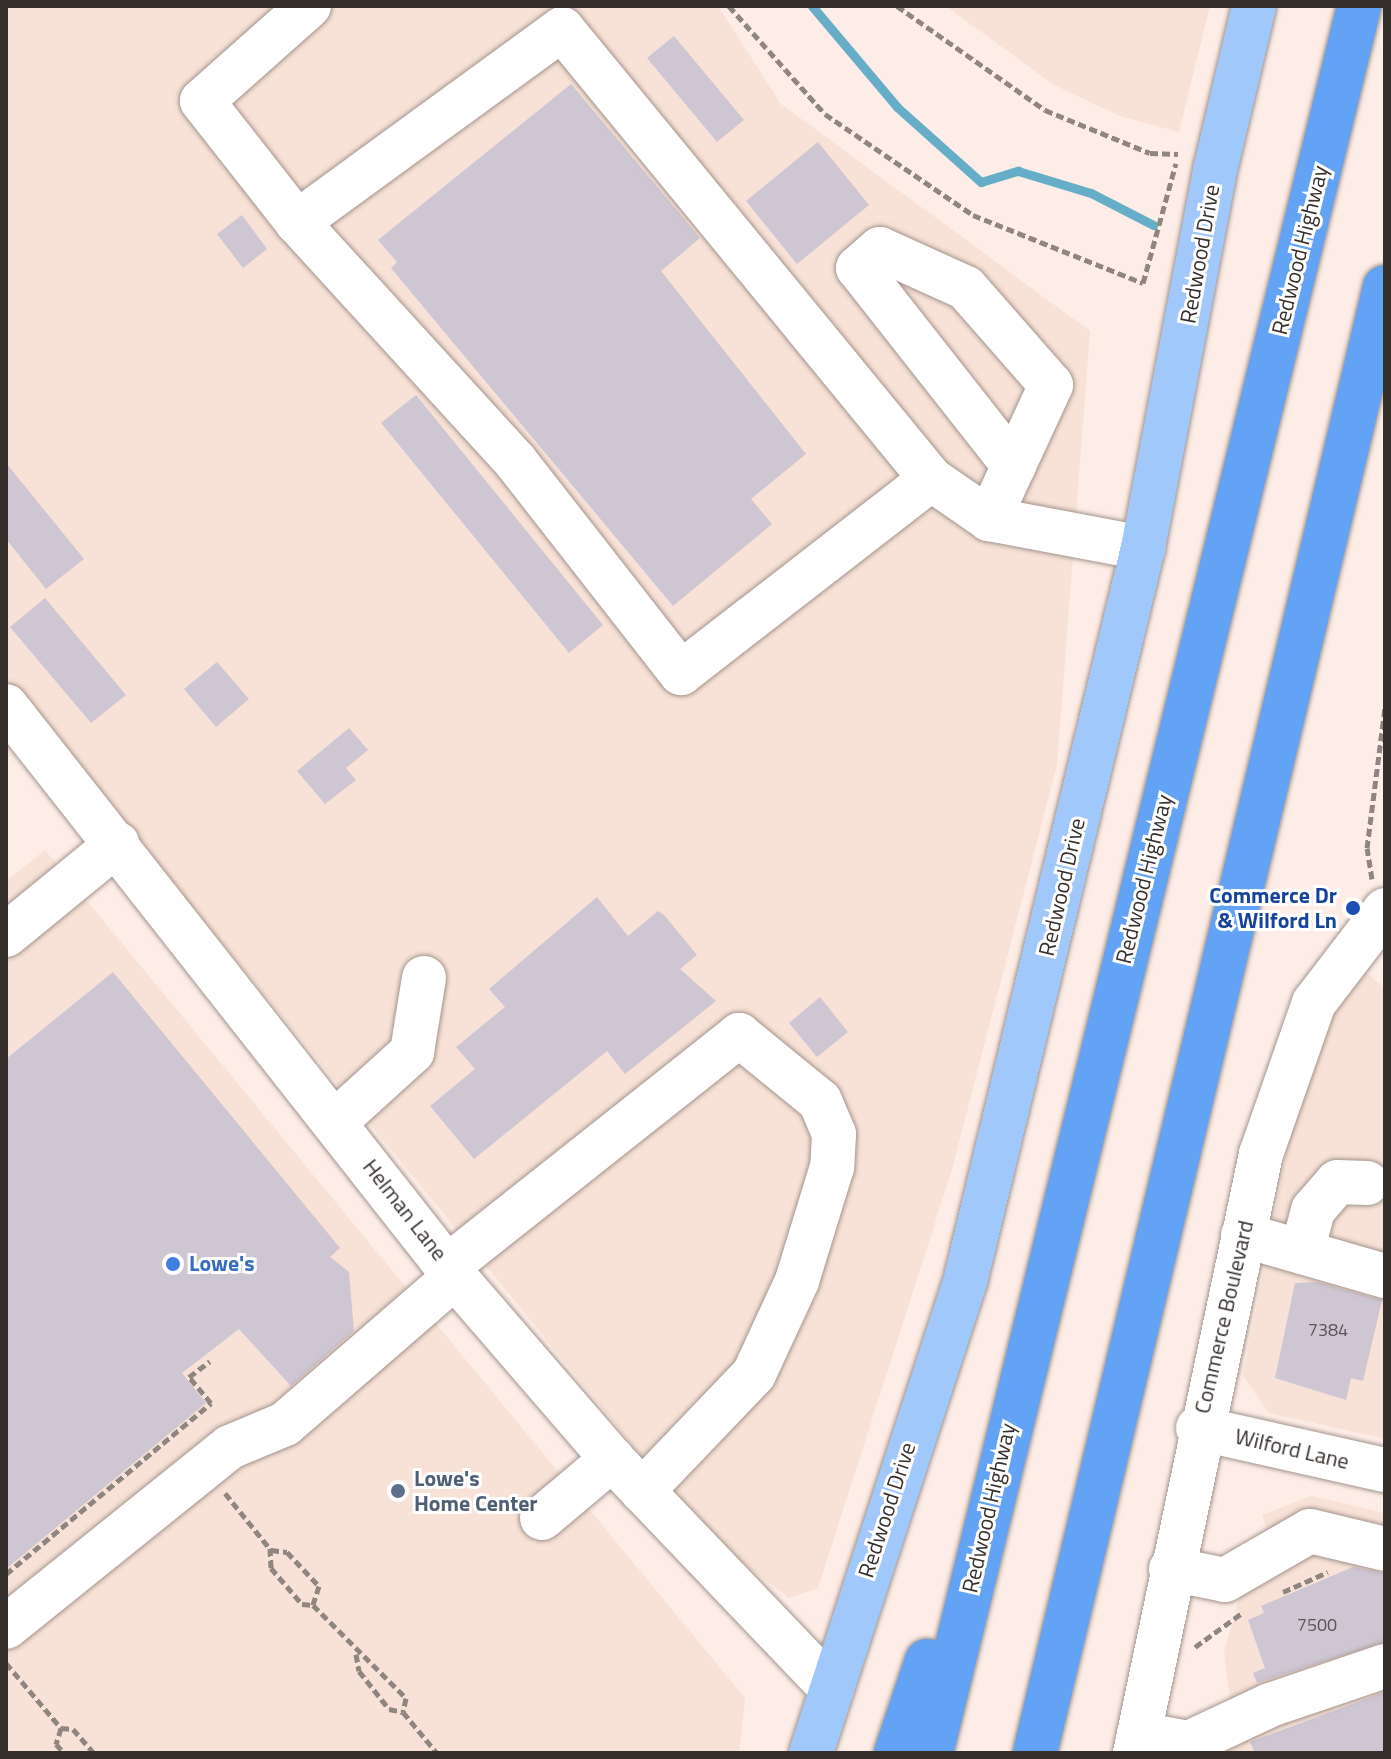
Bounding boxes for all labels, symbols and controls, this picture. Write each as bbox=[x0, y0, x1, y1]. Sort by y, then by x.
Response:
street label: Redwood Highway bbox=[1266, 163, 1334, 337]
street label: Redwood Drive bbox=[1175, 182, 1225, 326]
street label: Redwood Highway bbox=[1110, 792, 1178, 966]
street label: Redwood Drive bbox=[1033, 816, 1091, 958]
place label: Commerce Dr & Wilford Ln bbox=[1209, 882, 1337, 934]
marker: Commerce Dr & Wilford Ln bbox=[1344, 899, 1362, 917]
street label: Helman Lane bbox=[357, 1154, 453, 1266]
street label: Commerce Boulevard bbox=[1189, 1218, 1259, 1416]
place label: Lowe's bbox=[189, 1251, 255, 1277]
marker: Lowe's bbox=[164, 1255, 182, 1273]
house number: 7384 bbox=[1308, 1319, 1348, 1341]
street label: Redwood Highway bbox=[957, 1421, 1021, 1595]
street label: Wilford Lane bbox=[1232, 1423, 1352, 1475]
street label: Redwood Drive bbox=[853, 1439, 921, 1581]
place label: Lowe's Home Center bbox=[414, 1465, 538, 1516]
marker: Lowe's Home Center bbox=[389, 1482, 407, 1500]
house number: 7500 bbox=[1297, 1614, 1337, 1636]

